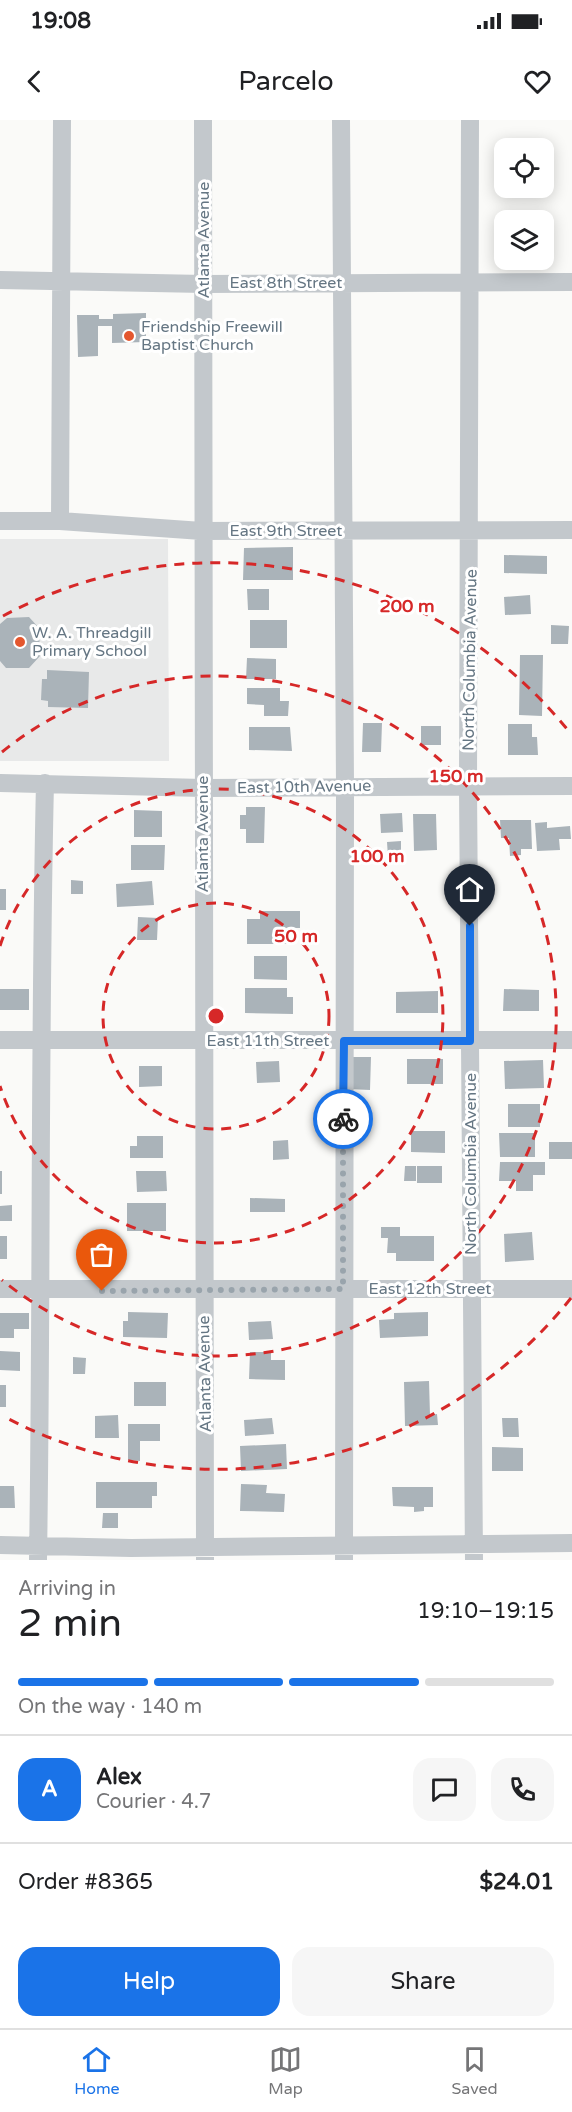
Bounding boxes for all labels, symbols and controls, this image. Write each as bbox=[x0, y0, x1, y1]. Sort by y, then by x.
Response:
text: 19:08 bbox=[30, 8, 91, 34]
icon: back bbox=[18, 65, 51, 98]
text: Parcelo bbox=[238, 65, 334, 98]
icon: heart bbox=[521, 65, 554, 98]
map controls bbox=[494, 138, 554, 270]
button: locate bbox=[494, 138, 554, 198]
street label: Atlanta Avenue bbox=[194, 182, 214, 298]
button: layers bbox=[494, 210, 554, 270]
street label: East 8th Street bbox=[230, 273, 342, 293]
place label: Friendship Freewill Baptist Church bbox=[141, 317, 283, 355]
marker: Friendship Freewill Baptist Church bbox=[122, 329, 136, 343]
street label: East 9th Street bbox=[230, 521, 342, 541]
street label: North Columbia Avenue bbox=[458, 569, 482, 751]
text: 200 m bbox=[379, 595, 435, 617]
place label: W. A. Threadgill Primary School bbox=[32, 623, 151, 661]
marker: W. A. Threadgill Primary School bbox=[13, 635, 27, 649]
text: 150 m bbox=[428, 765, 484, 787]
street label: Atlanta Avenue bbox=[193, 776, 213, 892]
street label: East 10th Avenue bbox=[237, 776, 371, 798]
text: 100 m bbox=[349, 845, 405, 867]
pin bbox=[444, 864, 495, 926]
icon: home bbox=[453, 873, 486, 906]
text: 50 m bbox=[274, 925, 318, 947]
centre of rings bbox=[206, 1006, 226, 1026]
street label: East 11th Street bbox=[207, 1031, 329, 1051]
street label: North Columbia Avenue bbox=[461, 1073, 481, 1255]
courier bbox=[313, 1089, 373, 1149]
icon: bike bbox=[327, 1103, 360, 1136]
pin bbox=[76, 1229, 127, 1291]
icon: bag bbox=[85, 1238, 118, 1271]
street label: East 12th Street bbox=[369, 1279, 491, 1299]
street label: Atlanta Avenue bbox=[194, 1315, 216, 1433]
text: Arriving in bbox=[18, 1577, 116, 1601]
text: 19:10–19:15 bbox=[417, 1598, 554, 1624]
text: 2 min bbox=[18, 1600, 122, 1647]
text: On the way · 140 m bbox=[18, 1695, 202, 1719]
button: chat bbox=[413, 1758, 476, 1821]
button: phone bbox=[491, 1758, 554, 1821]
text: Alex bbox=[96, 1764, 142, 1790]
text: A bbox=[41, 1776, 58, 1802]
text: Courier · 4.7 bbox=[96, 1790, 211, 1814]
text: Order #8365 bbox=[18, 1869, 153, 1895]
text: $24.01 bbox=[479, 1869, 554, 1895]
button: Help bbox=[18, 1947, 280, 2016]
button: Share bbox=[292, 1947, 554, 2016]
tab: Home bbox=[74, 2043, 120, 2099]
tab: Map bbox=[268, 2043, 303, 2099]
tab: Saved bbox=[451, 2043, 498, 2099]

